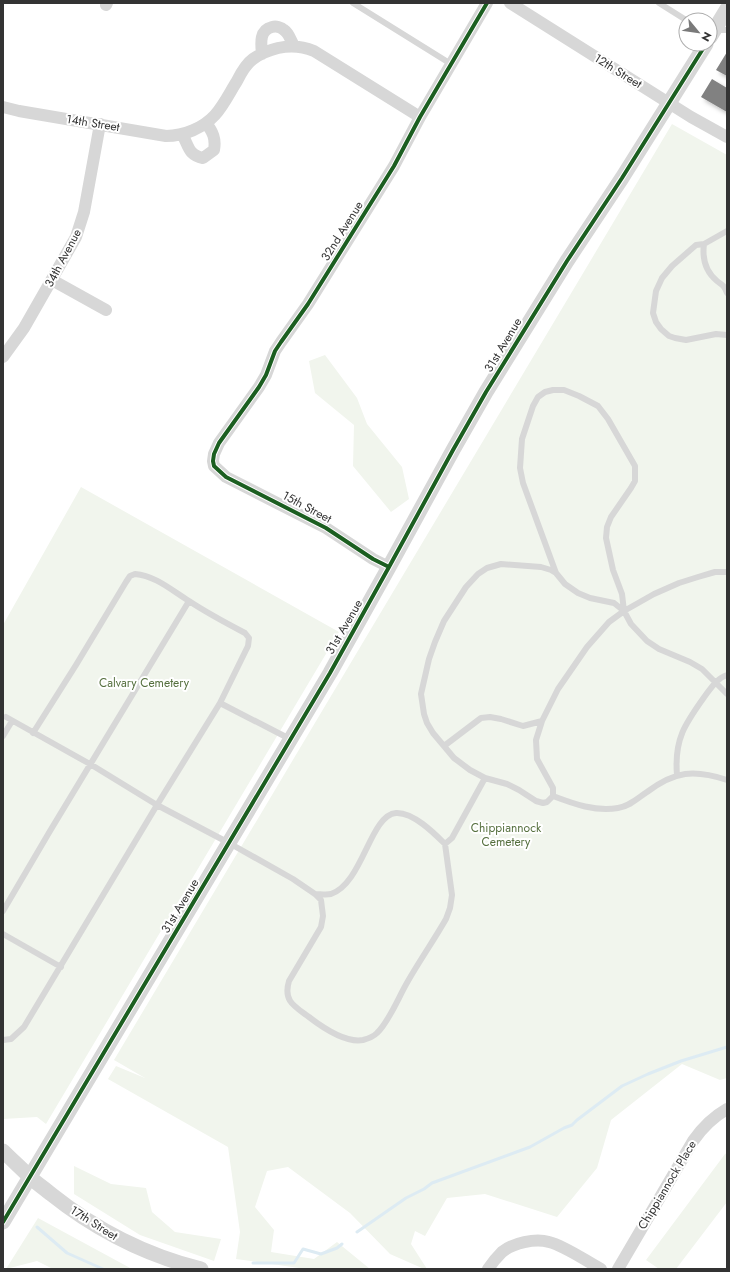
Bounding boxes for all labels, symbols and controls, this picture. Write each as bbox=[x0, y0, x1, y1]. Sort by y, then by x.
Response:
north arrow bbox=[678, 12, 718, 52]
text: N bbox=[698, 29, 716, 45]
street label: 12th Street bbox=[590, 49, 646, 93]
street label: 14th Street bbox=[65, 110, 121, 136]
street label: 32nd Avenue bbox=[316, 198, 368, 264]
street label: 34th Avenue bbox=[40, 226, 86, 290]
street label: 31st Avenue bbox=[480, 314, 526, 376]
street label: 15th Street bbox=[279, 486, 335, 528]
street label: 31st Avenue bbox=[321, 596, 367, 658]
park label: Calvary Cemetery bbox=[99, 674, 190, 692]
park label: Chippiannock Cemetery bbox=[471, 819, 542, 851]
street label: 31st Avenue bbox=[157, 875, 203, 937]
street label: Chippiannock Place bbox=[633, 1137, 701, 1233]
street label: 17th Street bbox=[67, 1201, 121, 1245]

